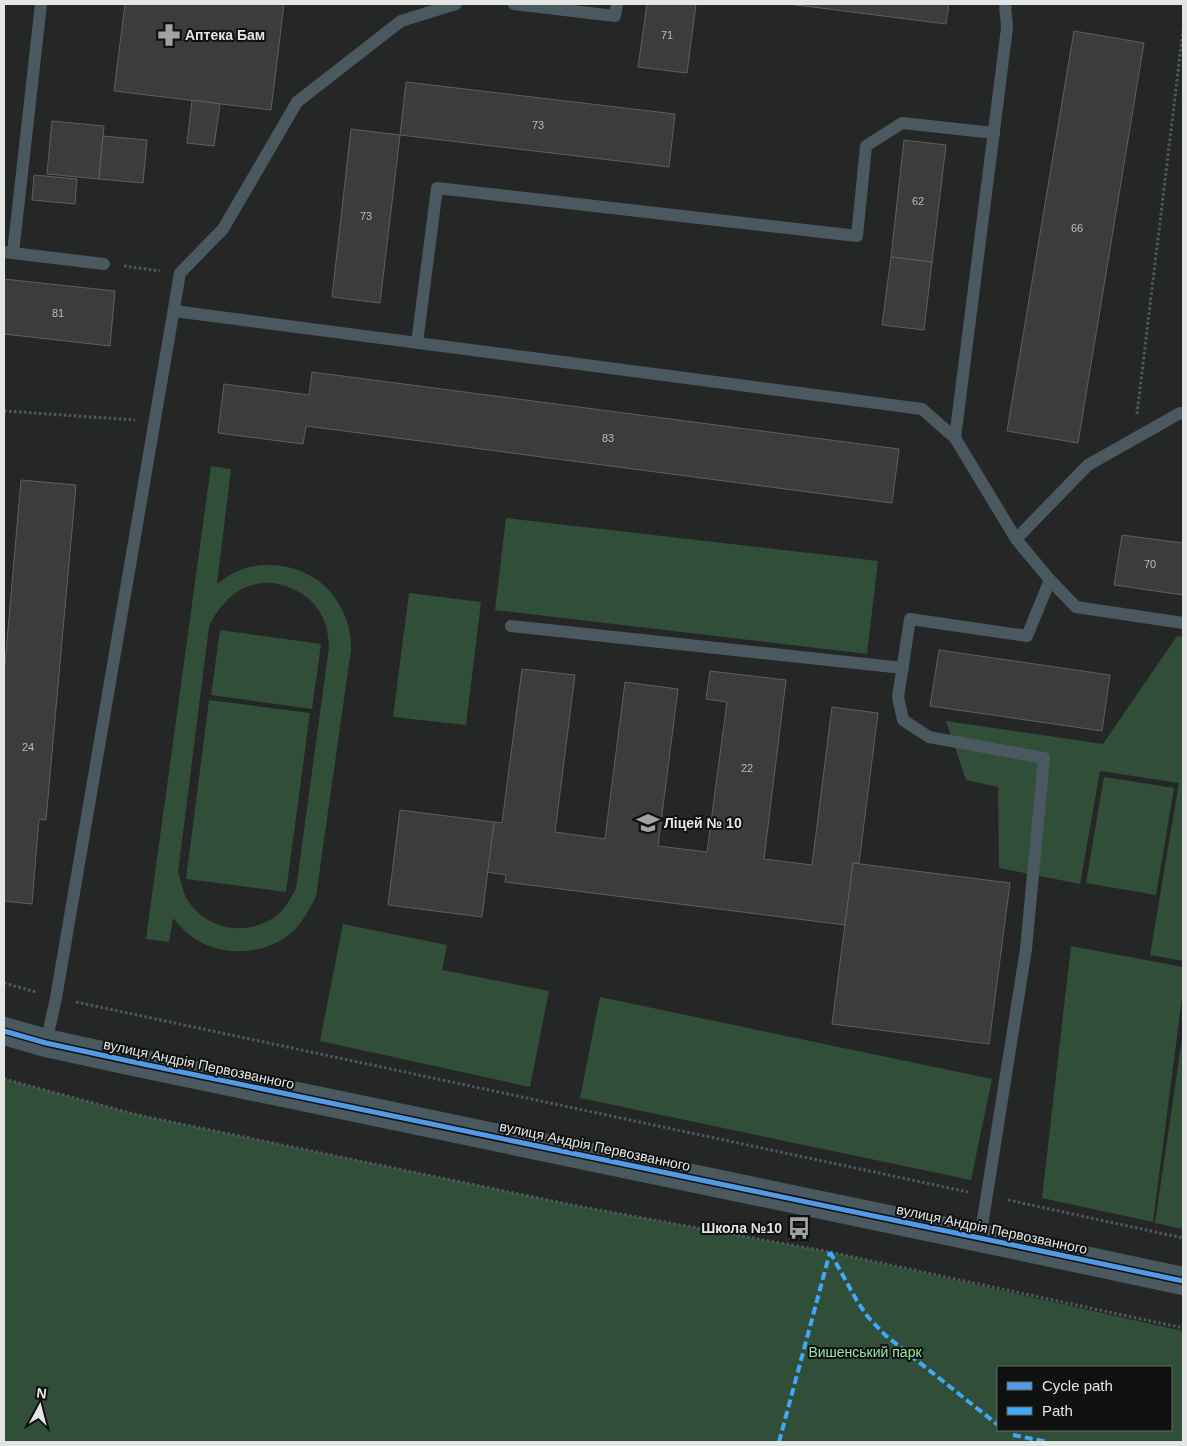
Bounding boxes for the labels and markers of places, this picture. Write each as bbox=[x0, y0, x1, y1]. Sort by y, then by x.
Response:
pharmacy icon: Аптека Бам bbox=[156, 22, 182, 48]
place label: Аптека Бам bbox=[185, 27, 265, 43]
school or university icon: Ліцей № 10 bbox=[635, 810, 661, 836]
place label: Ліцей № 10 bbox=[664, 815, 742, 831]
bus stop icon: Школа №10 bbox=[786, 1215, 812, 1241]
place label: Школа №10 bbox=[701, 1220, 782, 1236]

